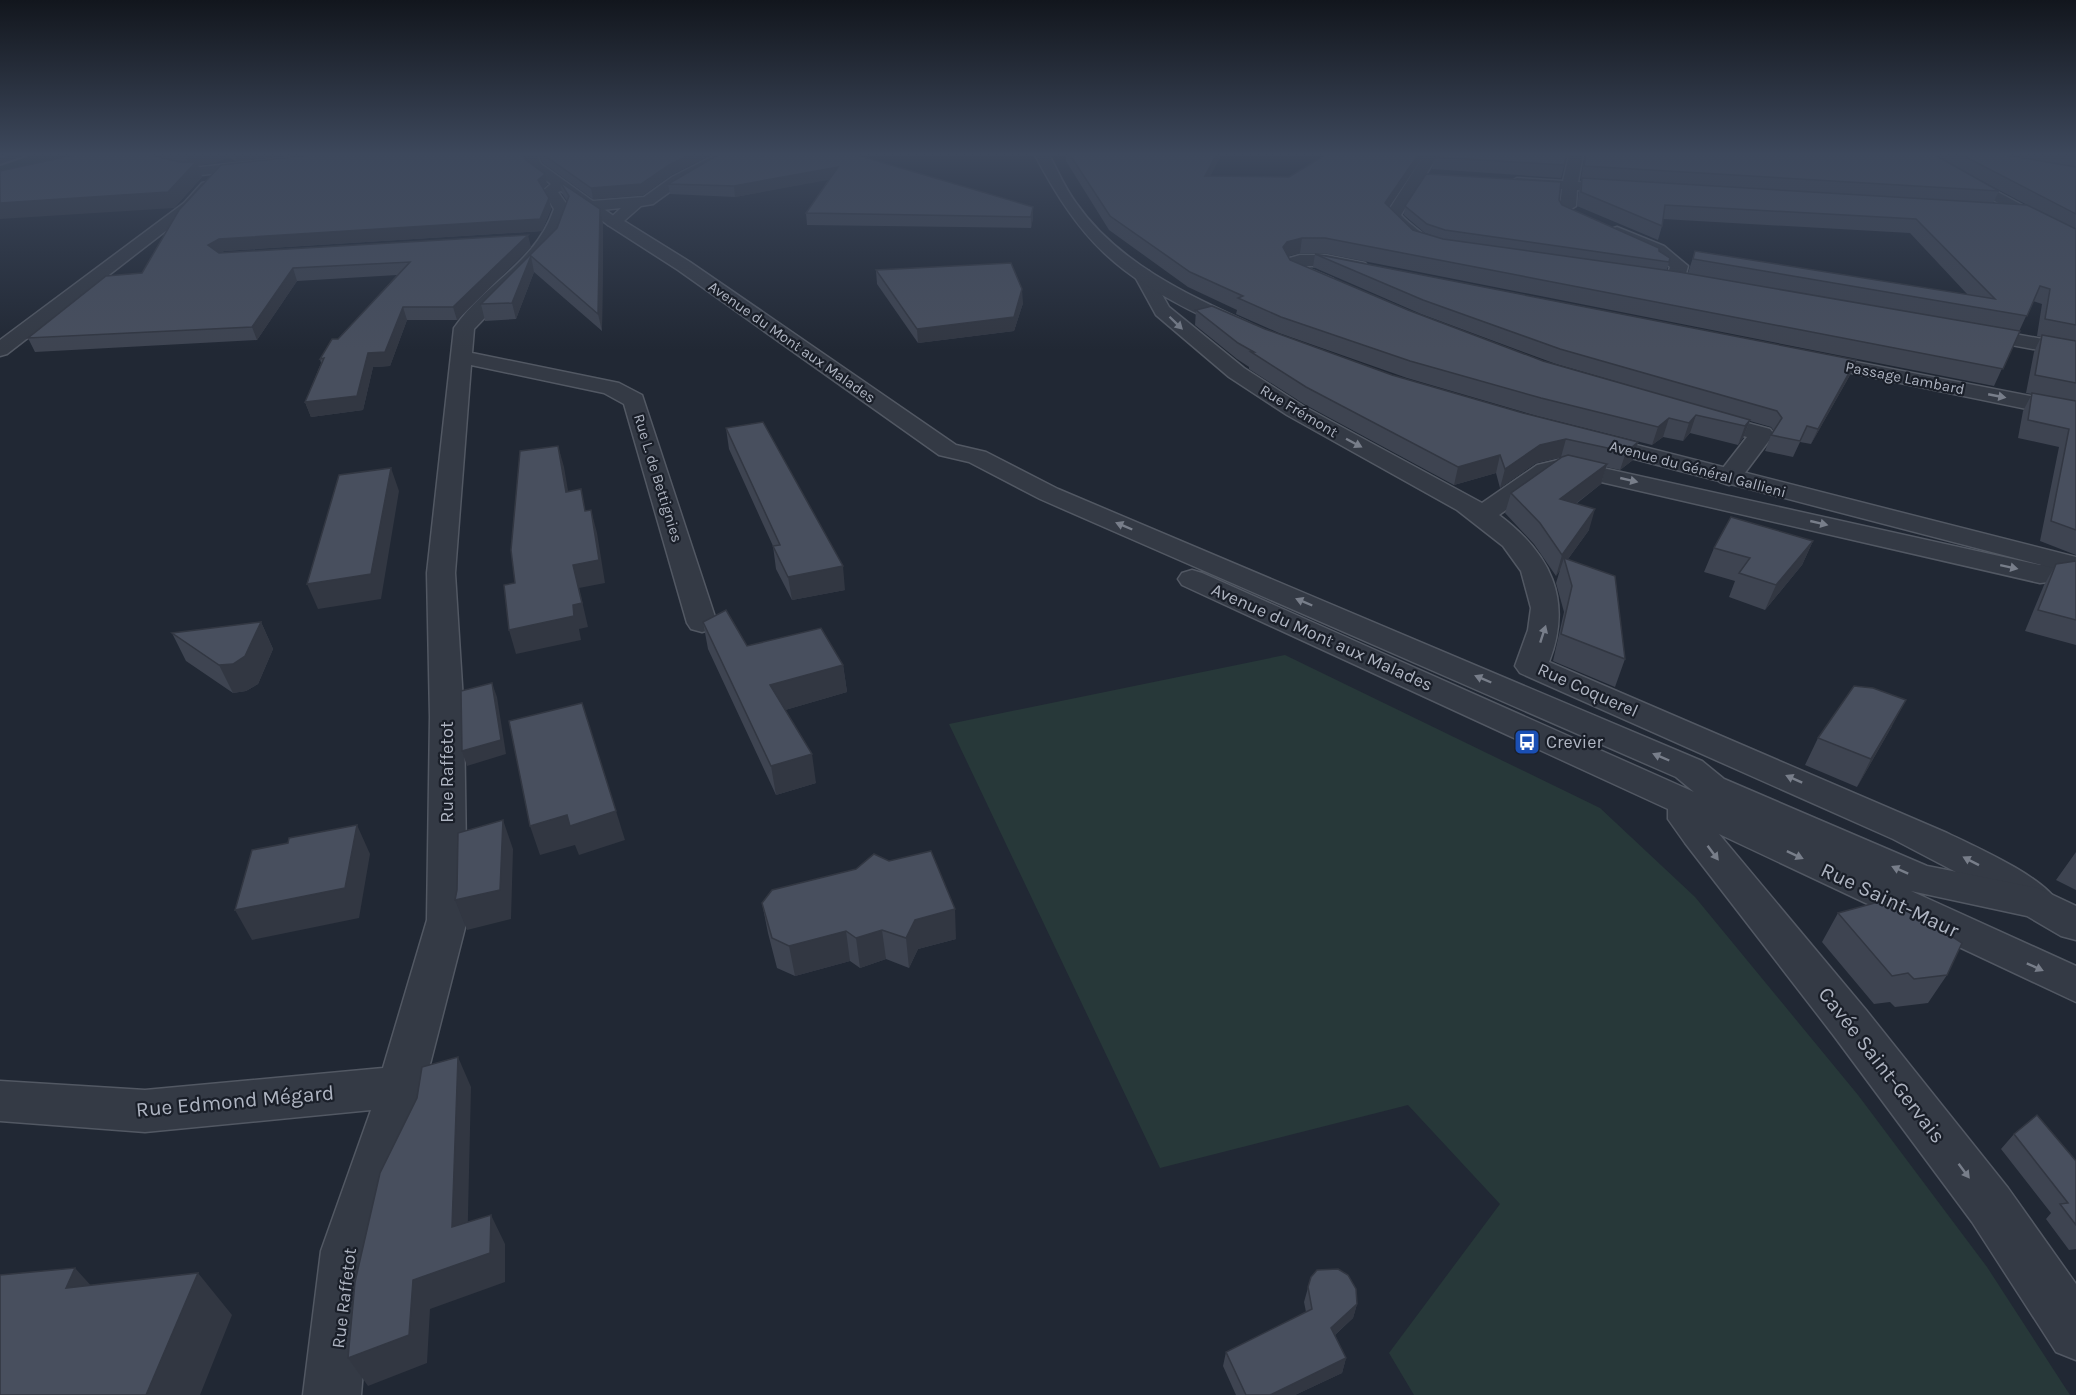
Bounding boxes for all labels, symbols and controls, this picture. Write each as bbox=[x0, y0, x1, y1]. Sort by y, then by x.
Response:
street label: Avenue du Mont aux Malades bbox=[705, 277, 879, 407]
one-way arrow bbox=[1168, 316, 1183, 329]
street label: Passage Lambard bbox=[1844, 358, 1966, 398]
street label: Rue Frémont bbox=[1257, 381, 1341, 441]
one-way arrow bbox=[1988, 392, 2007, 401]
street label: Rue L. de Bettignies bbox=[630, 412, 686, 544]
street label: Avenue du Général Gallieni bbox=[1608, 437, 1788, 501]
one-way arrow bbox=[1346, 438, 1363, 448]
one-way arrow bbox=[1620, 475, 1639, 485]
one-way arrow bbox=[1810, 519, 1829, 529]
one-way arrow bbox=[1114, 521, 1132, 531]
one-way arrow bbox=[2000, 563, 2019, 572]
street label: Avenue du Mont aux Malades bbox=[1208, 578, 1436, 696]
one-way arrow bbox=[1295, 597, 1312, 606]
one-way arrow bbox=[1539, 625, 1549, 643]
street label: Rue Coquerel bbox=[1534, 658, 1642, 722]
one-way arrow bbox=[1473, 674, 1491, 684]
street label: Rue Raffetot bbox=[436, 721, 458, 823]
bus stop icon: Crevier bbox=[1512, 727, 1542, 757]
place label: Crevier bbox=[1546, 731, 1603, 753]
one-way arrow bbox=[1652, 752, 1670, 762]
one-way arrow bbox=[1786, 774, 1803, 783]
one-way arrow bbox=[1706, 845, 1719, 861]
one-way arrow bbox=[1787, 851, 1804, 860]
one-way arrow bbox=[1962, 856, 1979, 866]
street label: Rue Saint-Maur bbox=[1817, 858, 1963, 943]
one-way arrow bbox=[1891, 865, 1909, 875]
one-way arrow bbox=[2026, 962, 2044, 972]
street label: Cavée Saint-Gervais bbox=[1814, 982, 1950, 1148]
street label: Rue Edmond Mégard bbox=[135, 1080, 335, 1122]
one-way arrow bbox=[1957, 1163, 1970, 1179]
street label: Rue Raffetot bbox=[327, 1246, 361, 1350]

